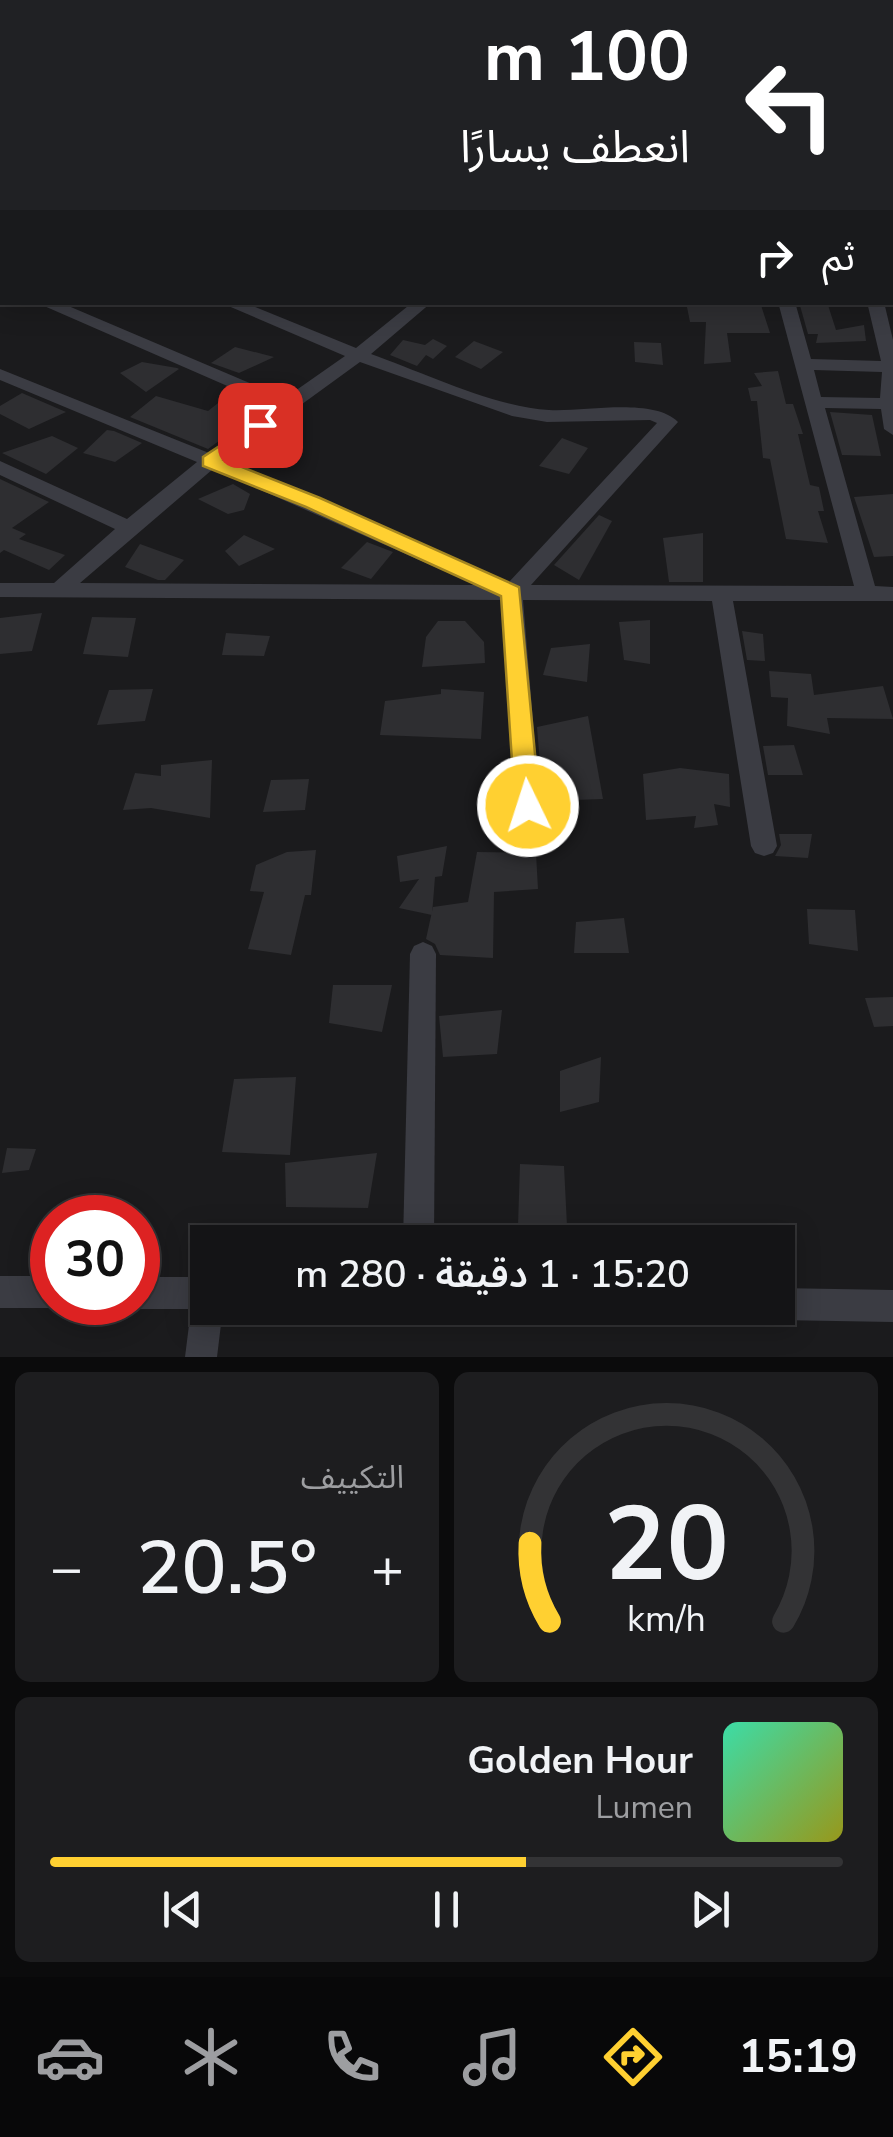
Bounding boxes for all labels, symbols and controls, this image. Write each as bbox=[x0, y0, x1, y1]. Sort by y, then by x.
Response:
text: 100 m bbox=[484, 9, 690, 105]
icon: left bbox=[725, 40, 855, 170]
text: انعطف يسارًا bbox=[460, 117, 690, 178]
icon: right bbox=[747, 230, 802, 285]
text: ثم bbox=[822, 232, 855, 283]
pin bbox=[218, 383, 303, 468]
icon: arrive bbox=[233, 398, 288, 453]
position arrow bbox=[476, 754, 580, 858]
speed limit sign: 30 bbox=[30, 1195, 160, 1325]
text: 15:20 · 1 دقيقة · 280 m bbox=[295, 1249, 690, 1300]
text: التكييف bbox=[301, 1456, 404, 1499]
text: 20 bbox=[604, 1474, 728, 1616]
text: 20.5° bbox=[137, 1517, 317, 1619]
text: − bbox=[50, 1531, 83, 1606]
text: + bbox=[371, 1531, 404, 1606]
text: km/h bbox=[627, 1595, 705, 1644]
text: Golden Hour bbox=[467, 1735, 693, 1786]
text: Lumen bbox=[595, 1786, 693, 1829]
icon: previous bbox=[155, 1882, 210, 1937]
icon: pause bbox=[419, 1882, 474, 1937]
icon: next bbox=[683, 1882, 738, 1937]
icon: car bbox=[35, 2022, 105, 2092]
icon: climate bbox=[176, 2022, 246, 2092]
icon: phone bbox=[317, 2022, 387, 2092]
icon: music bbox=[457, 2022, 527, 2092]
icon: directions bbox=[598, 2022, 668, 2092]
text: 15:19 bbox=[739, 2027, 858, 2088]

